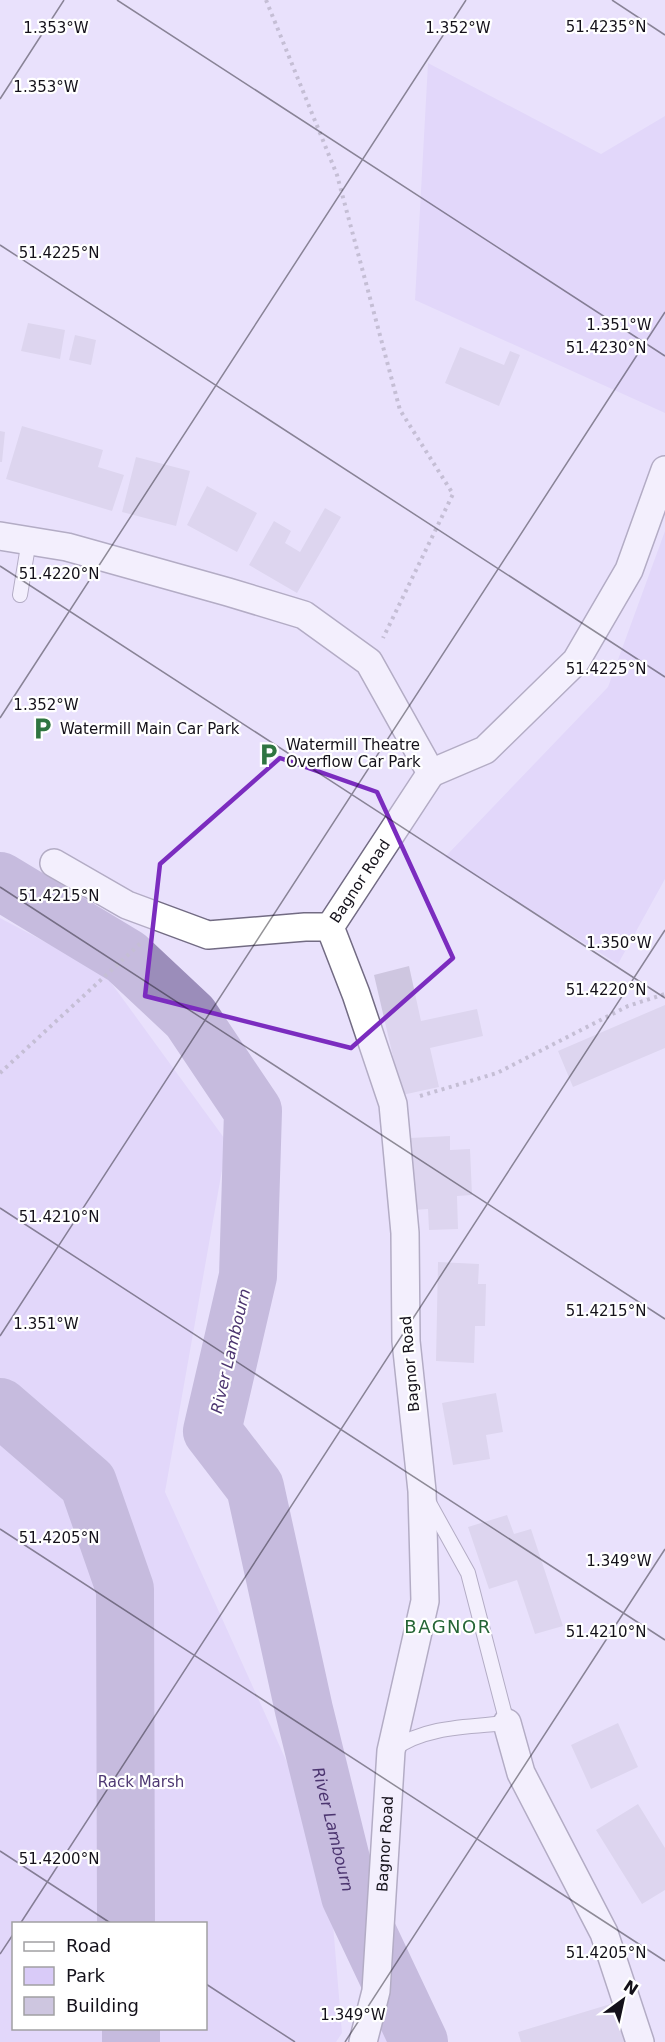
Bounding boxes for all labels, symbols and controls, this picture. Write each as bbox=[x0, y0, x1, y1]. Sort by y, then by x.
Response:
text: 51.4235°N bbox=[566, 18, 646, 36]
text: 1.353°W bbox=[23, 19, 89, 37]
text: 1.352°W bbox=[425, 19, 491, 37]
text: 1.353°W bbox=[13, 78, 79, 96]
text: 51.4225°N bbox=[19, 244, 99, 262]
text: 1.351°W bbox=[586, 316, 652, 334]
text: 51.4230°N bbox=[566, 339, 646, 357]
text: 51.4220°N bbox=[19, 565, 99, 583]
text: 51.4225°N bbox=[566, 660, 646, 678]
text: 1.352°W bbox=[13, 696, 79, 714]
parking icon: Watermill Main Car Park bbox=[29, 716, 55, 742]
place label: Watermill Main Car Park bbox=[60, 720, 240, 738]
place label: Watermill Theatre Overflow Car Park bbox=[286, 736, 421, 771]
parking icon: Watermill Theatre Overflow Car Park bbox=[255, 741, 281, 767]
street label: Bagnor Road bbox=[326, 836, 394, 926]
text: 51.4215°N bbox=[19, 887, 99, 905]
text: 1.350°W bbox=[586, 934, 652, 952]
text: 51.4220°N bbox=[566, 981, 646, 999]
text: 51.4210°N bbox=[19, 1208, 99, 1226]
water label: River Lambourn bbox=[207, 1287, 254, 1415]
text: 51.4215°N bbox=[566, 1302, 646, 1320]
text: 1.351°W bbox=[13, 1315, 79, 1333]
street label: Bagnor Road bbox=[397, 1315, 423, 1413]
text: 51.4205°N bbox=[19, 1529, 99, 1547]
text: 1.349°W bbox=[586, 1552, 652, 1570]
district label: BAGNOR bbox=[404, 1616, 492, 1637]
text: 51.4210°N bbox=[566, 1623, 646, 1641]
water label: River Lambourn bbox=[308, 1765, 358, 1894]
park label: Rack Marsh bbox=[98, 1773, 184, 1791]
street label: Bagnor Road bbox=[373, 1795, 397, 1893]
text: 51.4200°N bbox=[19, 1850, 99, 1868]
legend bbox=[12, 1922, 207, 2030]
text: Road bbox=[66, 1935, 111, 1956]
text: 51.4205°N bbox=[566, 1944, 646, 1962]
text: Park bbox=[66, 1965, 105, 1986]
north arrow bbox=[593, 1970, 653, 2030]
text: N bbox=[620, 1976, 642, 1999]
text: Building bbox=[66, 1995, 139, 2016]
text: 1.349°W bbox=[320, 2006, 386, 2024]

